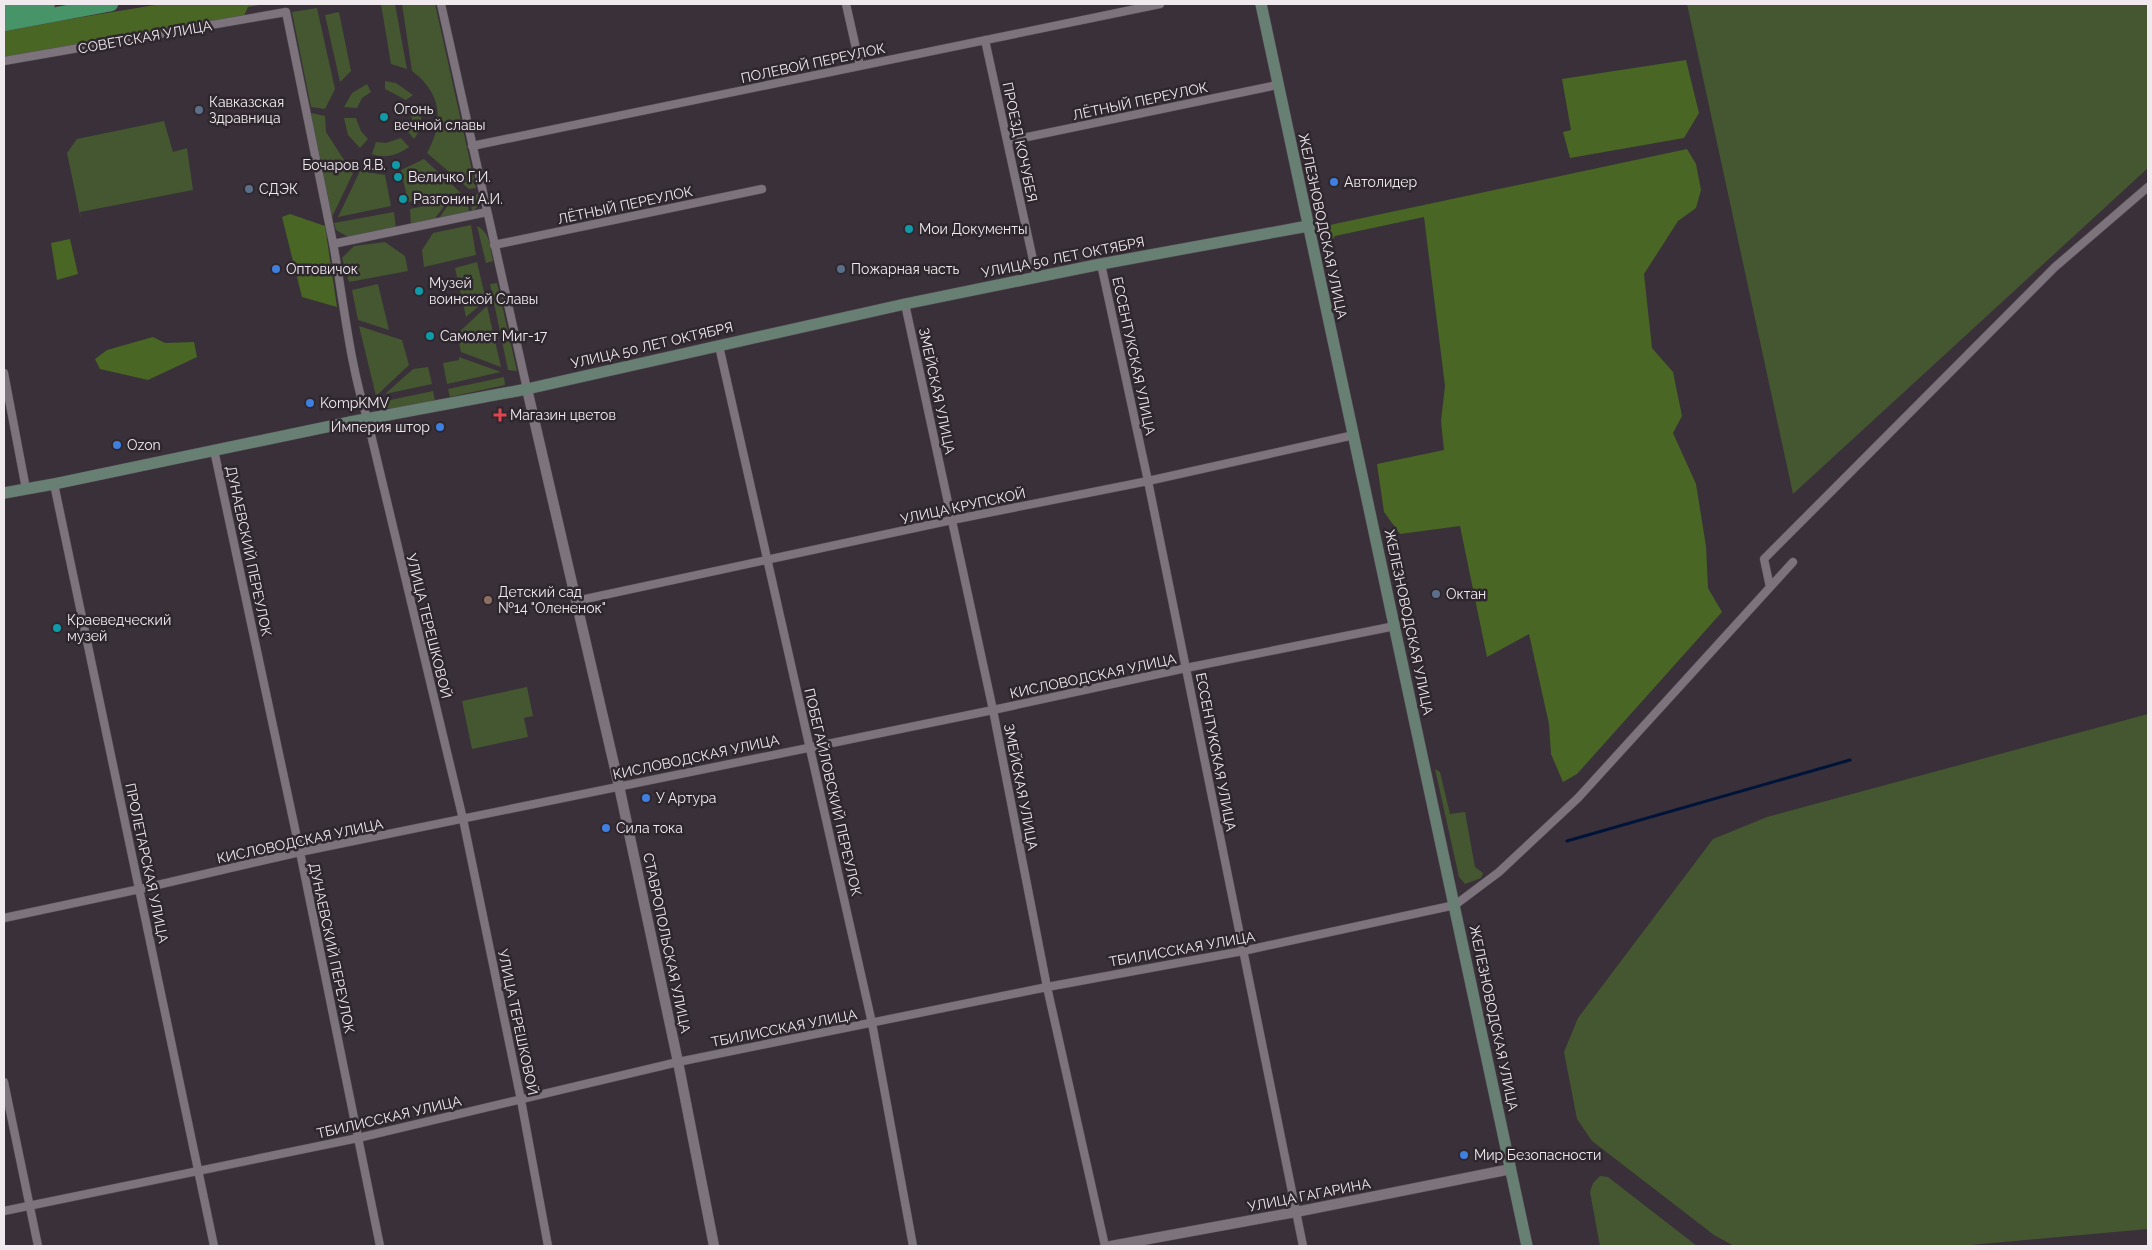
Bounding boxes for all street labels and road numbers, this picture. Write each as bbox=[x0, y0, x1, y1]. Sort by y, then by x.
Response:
street label: СОВЕТСКАЯ УЛИЦА bbox=[77, 17, 214, 57]
street label: ПОЛЕВОЙ ПЕРЕУЛОК bbox=[739, 39, 887, 86]
street label: ЛЁТНЫЙ ПЕРЕУЛОК bbox=[1071, 77, 1209, 123]
street label: ПРОЕЗД КОЧУБЕЯ bbox=[999, 81, 1041, 203]
street label: ЖЕЛЕЗНОВОДСКАЯ УЛИЦА bbox=[1295, 132, 1351, 321]
street label: ЛЁТНЫЙ ПЕРЕУЛОК bbox=[556, 181, 694, 227]
street label: УЛИЦА 50 ЛЕТ ОКТЯБРЯ bbox=[980, 233, 1146, 281]
street label: ЕССЕНТУКСКАЯ УЛИЦА bbox=[1109, 275, 1159, 437]
street label: УЛИЦА 50 ЛЕТ ОКТЯБРЯ bbox=[569, 319, 735, 371]
street label: ЗМЕЙСКАЯ УЛИЦА bbox=[916, 326, 959, 456]
street label: ДУНАЕВСКИЙ ПЕРЕУЛОК bbox=[223, 464, 276, 638]
street label: УЛИЦА КРУПСКОЙ bbox=[899, 484, 1027, 527]
street label: ЖЕЛЕЗНОВОДСКАЯ УЛИЦА bbox=[1381, 528, 1437, 717]
street label: УЛИЦА ТЕРЕШКОВОЙ bbox=[403, 552, 456, 700]
street label: КИСЛОВОДСКАЯ УЛИЦА bbox=[1008, 650, 1178, 701]
street label: ЕССЕНТУКСКАЯ УЛИЦА bbox=[1193, 671, 1239, 833]
street label: ПОБЕГАЙЛОВСКИЙ ПЕРЕУЛОК bbox=[801, 686, 866, 898]
street label: ЗМЕЙСКАЯ УЛИЦА bbox=[1001, 722, 1042, 852]
street label: КИСЛОВОДСКАЯ УЛИЦА bbox=[611, 731, 781, 782]
street label: ПРОЛЕТАРСКАЯ УЛИЦА bbox=[122, 781, 172, 945]
street label: КИСЛОВОДСКАЯ УЛИЦА bbox=[215, 815, 385, 866]
street label: СТАВРОПОЛЬСКАЯ УЛИЦА bbox=[640, 851, 694, 1035]
street label: ДУНАЕВСКИЙ ПЕРЕУЛОК bbox=[306, 861, 359, 1035]
street label: ЖЕЛЕЗНОВОДСКАЯ УЛИЦА bbox=[1466, 924, 1522, 1113]
street label: ТБИЛИССКАЯ УЛИЦА bbox=[1108, 928, 1257, 970]
street label: УЛИЦА ТЕРЕШКОВОЙ bbox=[495, 947, 542, 1096]
street label: ТБИЛИССКАЯ УЛИЦА bbox=[710, 1006, 859, 1050]
street label: ТБИЛИССКАЯ УЛИЦА bbox=[315, 1092, 464, 1141]
street label: УЛИЦА ГАГАРИНА bbox=[1246, 1175, 1372, 1215]

